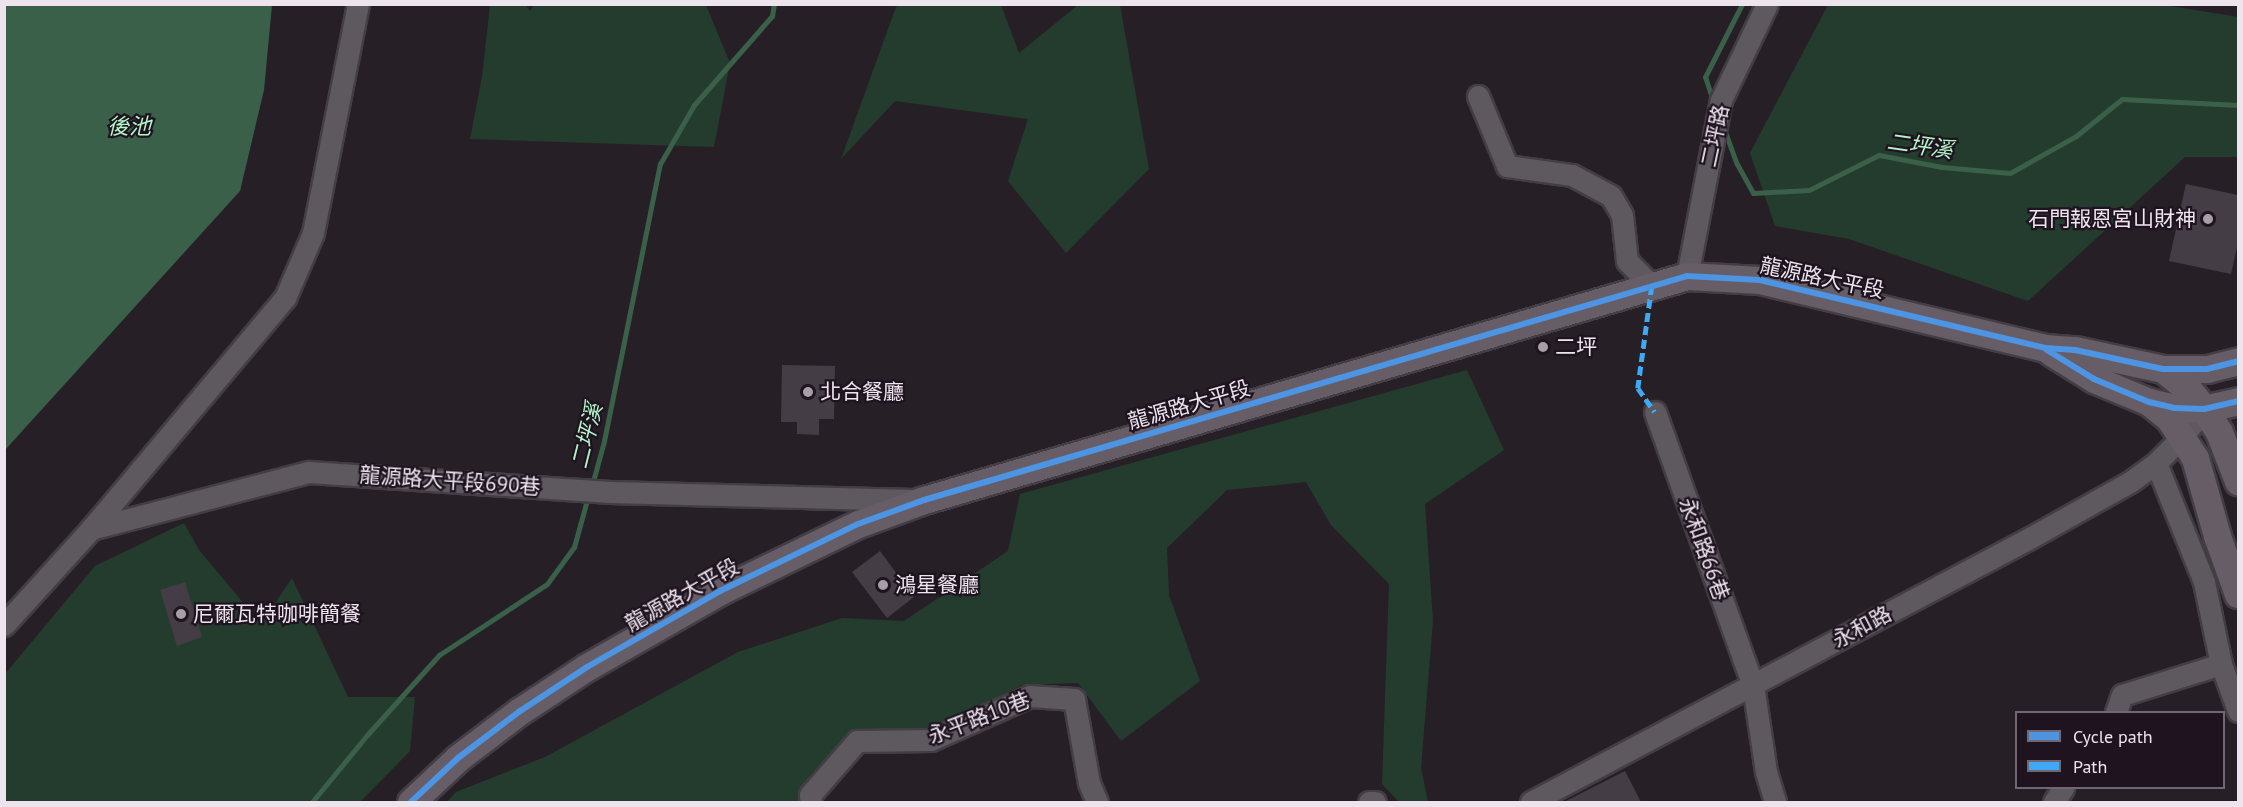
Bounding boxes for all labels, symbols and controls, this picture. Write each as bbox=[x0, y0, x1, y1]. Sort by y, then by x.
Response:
street label: 二坪路 bbox=[1696, 103, 1734, 169]
water label: 後池 bbox=[107, 114, 151, 140]
water label: 二坪溪 bbox=[1885, 128, 1955, 164]
place label: 石門報恩宮山財神 bbox=[2028, 206, 2196, 232]
marker: 石門報恩宮山財神 bbox=[2201, 212, 2215, 226]
street label: 龍源路大平段 bbox=[1758, 253, 1886, 303]
place label: 二坪 bbox=[1555, 334, 1597, 360]
marker: 二坪 bbox=[1536, 340, 1550, 354]
street label: 龍源路大平段 bbox=[1125, 376, 1253, 434]
place label: 北合餐廳 bbox=[820, 379, 904, 405]
marker: 北合餐廳 bbox=[801, 385, 815, 399]
water label: 二坪溪 bbox=[566, 401, 608, 471]
street label: 龍源路大平段690巷 bbox=[359, 462, 541, 500]
street label: 永和路66巷 bbox=[1674, 494, 1734, 604]
street label: 龍源路大平段 bbox=[621, 553, 743, 637]
place label: 鴻星餐廳 bbox=[895, 572, 979, 598]
marker: 鴻星餐廳 bbox=[876, 578, 890, 592]
place label: 尼爾瓦特咖啡簡餐 bbox=[193, 601, 361, 627]
street label: 永和路 bbox=[1828, 601, 1896, 653]
marker: 尼爾瓦特咖啡簡餐 bbox=[174, 607, 188, 621]
street label: 永平路10巷 bbox=[925, 687, 1033, 749]
legend bbox=[2015, 711, 2225, 789]
text: Cycle path bbox=[2073, 725, 2153, 748]
text: Path bbox=[2073, 755, 2107, 778]

